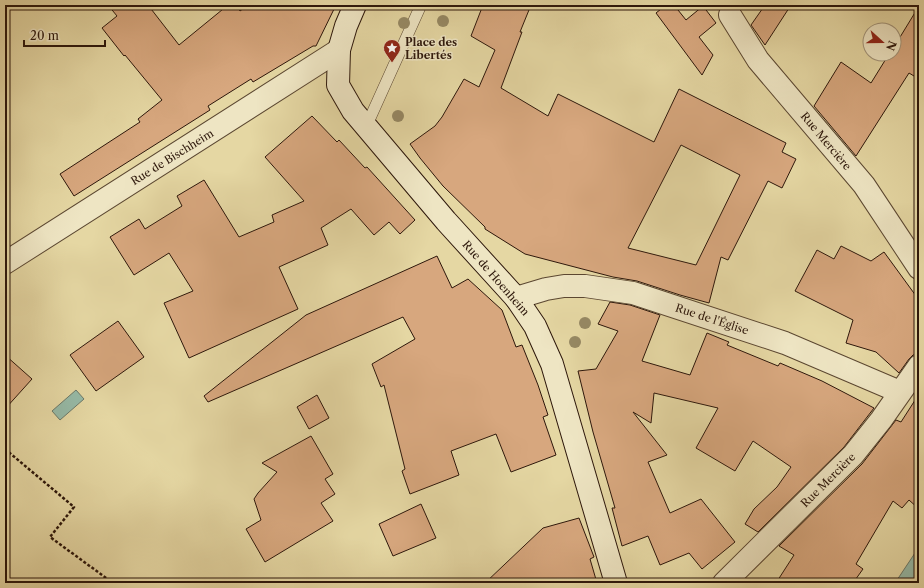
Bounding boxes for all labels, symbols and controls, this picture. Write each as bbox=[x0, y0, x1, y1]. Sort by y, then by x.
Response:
scale bar bbox=[24, 22, 105, 48]
north arrow bbox=[862, 22, 902, 62]
text: 20 m bbox=[30, 28, 59, 43]
place label: Place des Libertés bbox=[405, 35, 457, 62]
place icon: Place des Libertés bbox=[382, 38, 402, 63]
text: N bbox=[883, 39, 900, 53]
street label: Rue Mercière bbox=[798, 109, 854, 173]
street label: Rue de Bischheim bbox=[128, 126, 217, 188]
street label: Rue de Hoenheim bbox=[459, 237, 533, 319]
street label: Rue de l'Église bbox=[674, 301, 750, 337]
street label: Rue Mercière bbox=[798, 450, 858, 510]

